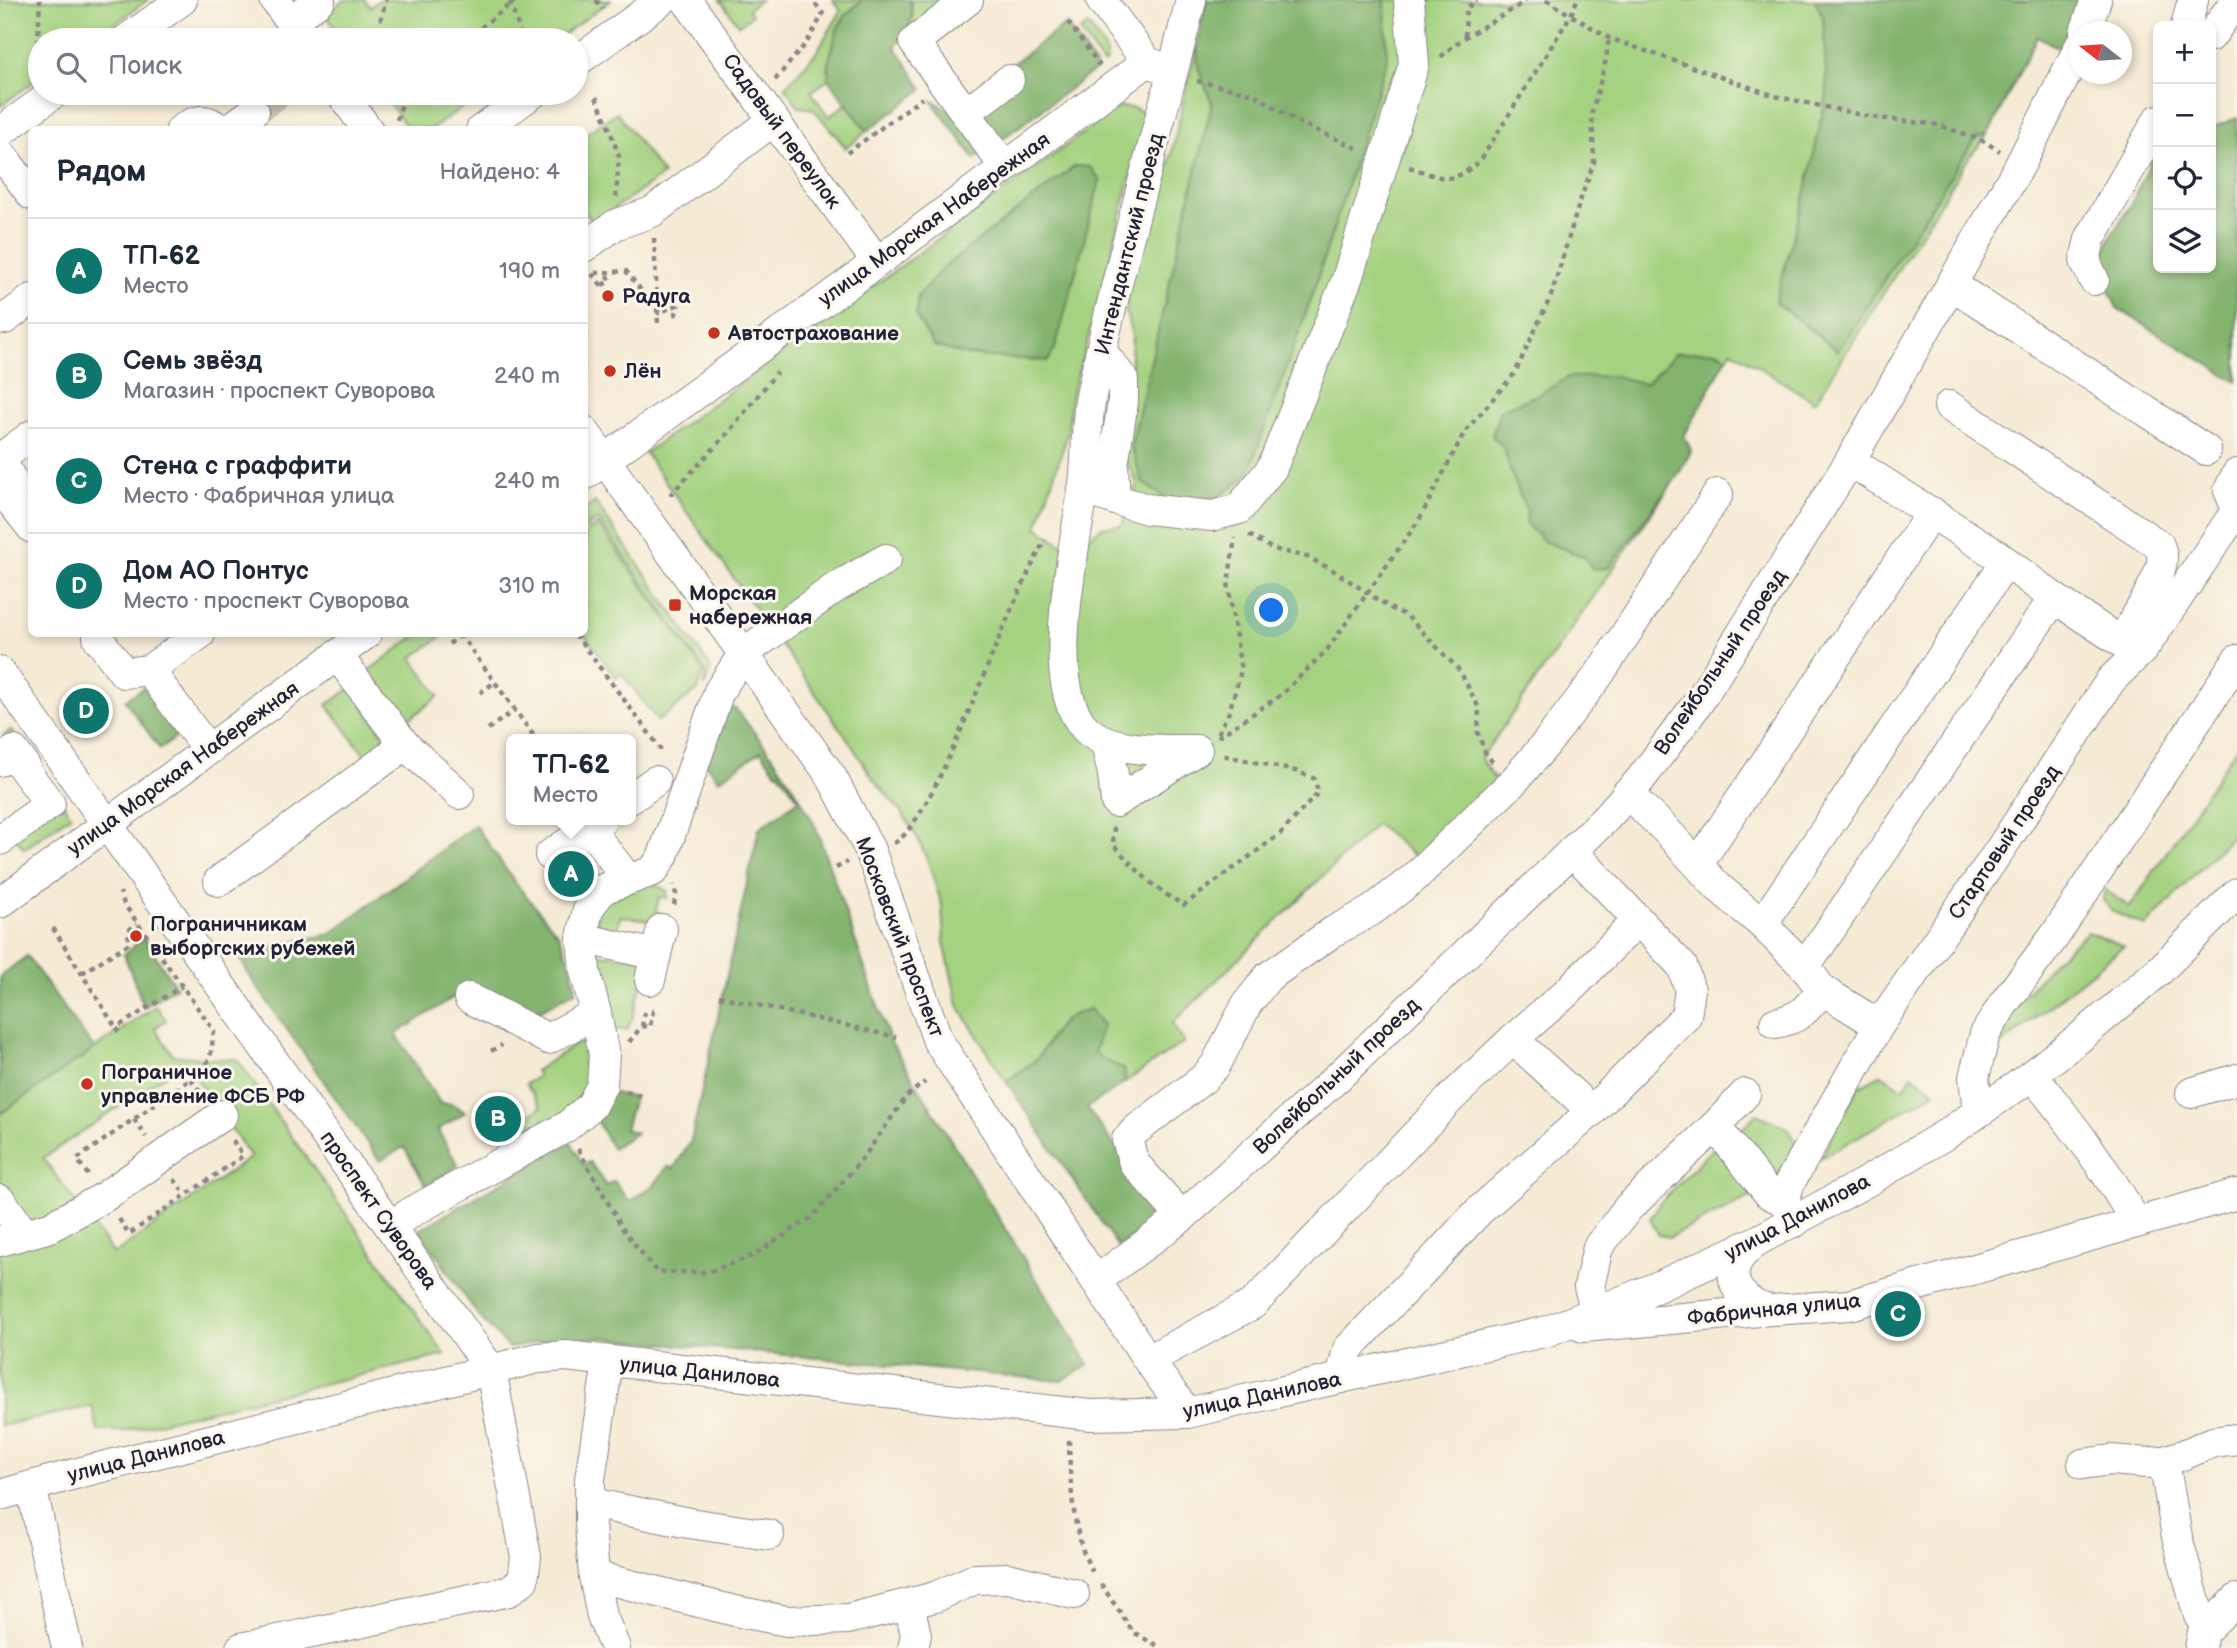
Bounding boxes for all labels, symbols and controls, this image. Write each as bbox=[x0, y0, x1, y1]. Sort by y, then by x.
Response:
north arrow bbox=[2069, 21, 2132, 84]
map controls bbox=[2153, 21, 2216, 273]
button: + bbox=[2153, 21, 2216, 84]
search box bbox=[28, 28, 588, 105]
icon: search bbox=[52, 48, 90, 86]
street label: Садовый переулок bbox=[717, 49, 846, 214]
text: Поиск bbox=[108, 51, 182, 82]
button: − bbox=[2153, 84, 2216, 147]
street label: улица Морская Набережная bbox=[814, 127, 1055, 312]
street label: Интендантский проезд bbox=[1090, 130, 1169, 358]
button: locate bbox=[2153, 147, 2216, 210]
text: Рядом bbox=[56, 154, 146, 190]
text: Найдено: 4 bbox=[440, 158, 560, 186]
button: layers bbox=[2153, 210, 2216, 273]
text: ТП-62 bbox=[123, 241, 200, 272]
text: A bbox=[72, 257, 86, 285]
text: 190 m bbox=[499, 257, 560, 285]
text: Место bbox=[123, 272, 189, 300]
place label: Радуга bbox=[622, 284, 691, 309]
marker: Радуга bbox=[600, 288, 616, 304]
place label: Автострахование bbox=[727, 321, 899, 346]
marker: Автострахование bbox=[706, 325, 722, 341]
text: Семь звёзд bbox=[123, 346, 262, 377]
place label: Лён bbox=[623, 359, 661, 384]
text: B bbox=[71, 362, 87, 390]
text: 240 m bbox=[494, 362, 560, 390]
marker: Лён bbox=[602, 363, 618, 379]
text: Магазин · проспект Суворова bbox=[123, 377, 435, 405]
text: Стена с граффити bbox=[123, 451, 352, 482]
text: C bbox=[71, 467, 87, 495]
text: 240 m bbox=[494, 467, 560, 495]
text: Место · Фабричная улица bbox=[123, 482, 395, 510]
text: Дом АО Понтус bbox=[123, 556, 309, 587]
street label: Волейбольный проезд bbox=[1649, 565, 1792, 760]
text: D bbox=[71, 572, 87, 600]
text: 310 m bbox=[498, 572, 560, 600]
place label: Морская набережная bbox=[689, 581, 812, 630]
text: Место · проспект Суворова bbox=[123, 587, 409, 615]
your location bbox=[1254, 593, 1288, 627]
marker: Морская набережная bbox=[667, 597, 683, 613]
street label: улица Морская Набережная bbox=[63, 676, 304, 861]
pin: D bbox=[63, 685, 109, 737]
popup bbox=[506, 734, 636, 825]
text: ТП-62 bbox=[532, 750, 610, 781]
street label: Стартовый проезд bbox=[1943, 760, 2066, 924]
text: Место bbox=[532, 781, 598, 809]
street label: Московский проспект bbox=[850, 833, 949, 1041]
pin: A bbox=[548, 848, 594, 900]
place label: Пограничникам выборгских рубежей bbox=[150, 912, 355, 961]
marker: Пограничникам выборгских рубежей bbox=[128, 928, 144, 944]
street label: Волейбольный проезд bbox=[1248, 993, 1425, 1160]
place label: Пограничное управление ФСБ РФ bbox=[101, 1060, 305, 1109]
marker: Пограничное управление ФСБ РФ bbox=[79, 1076, 95, 1092]
pin: B bbox=[475, 1093, 521, 1145]
street label: проспект Суворова bbox=[314, 1126, 443, 1295]
street label: улица Данилова bbox=[1720, 1168, 1875, 1266]
street label: Фабричная улица bbox=[1686, 1288, 1863, 1331]
pin: C bbox=[1875, 1288, 1921, 1340]
street label: улица Данилова bbox=[619, 1352, 782, 1393]
street label: улица Данилова bbox=[1181, 1366, 1344, 1424]
street label: улица Данилова bbox=[65, 1425, 228, 1488]

